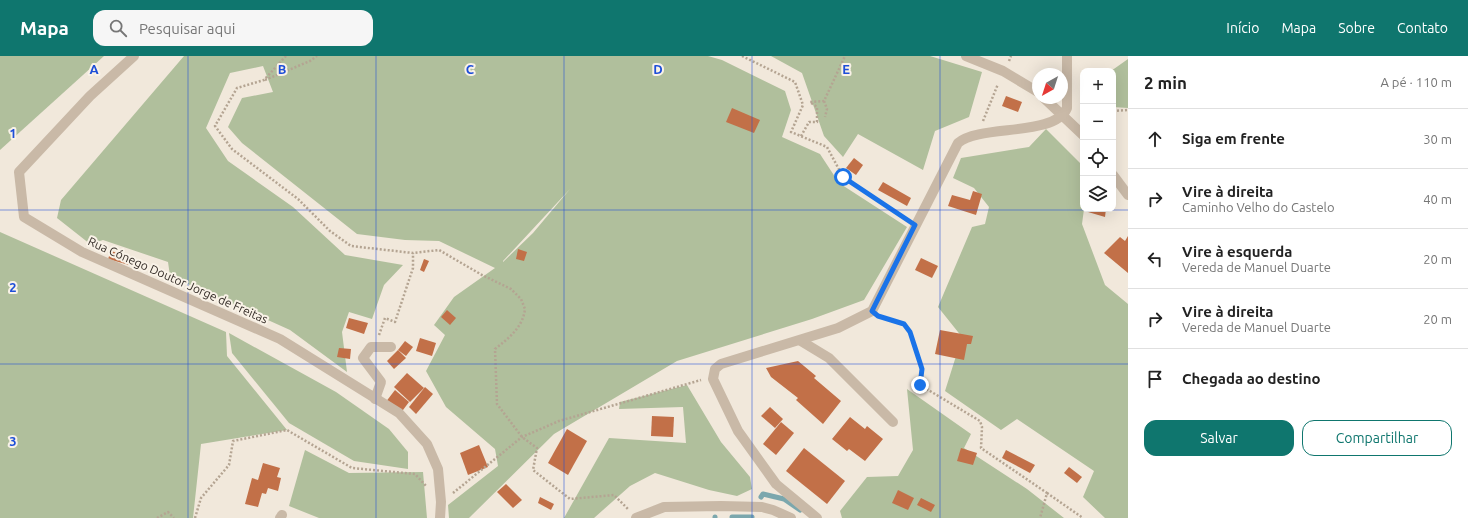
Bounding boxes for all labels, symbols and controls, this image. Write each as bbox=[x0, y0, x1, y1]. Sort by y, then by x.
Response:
search box bbox=[93, 10, 373, 46]
text: Mapa bbox=[20, 17, 69, 39]
icon: search bbox=[107, 17, 129, 39]
text: Pesquisar aqui bbox=[139, 20, 235, 37]
text: Início bbox=[1226, 20, 1259, 36]
text: Mapa bbox=[1281, 20, 1316, 36]
text: Sobre bbox=[1338, 20, 1375, 36]
text: Contato bbox=[1397, 20, 1448, 36]
text: A bbox=[89, 62, 99, 76]
text: B bbox=[278, 62, 287, 76]
text: C bbox=[466, 62, 475, 76]
text: D bbox=[653, 62, 663, 76]
text: E bbox=[842, 62, 850, 76]
north arrow bbox=[1032, 68, 1068, 104]
map controls bbox=[1080, 68, 1116, 212]
button: + bbox=[1080, 68, 1116, 104]
text: 2 min bbox=[1144, 73, 1187, 92]
text: A pé · 110 m bbox=[1380, 75, 1452, 89]
button: − bbox=[1080, 104, 1116, 140]
text: 1 bbox=[9, 126, 17, 140]
icon: ahead bbox=[1144, 128, 1166, 150]
text: Siga em frente bbox=[1182, 130, 1285, 147]
text: 30 m bbox=[1423, 132, 1452, 146]
button: locate bbox=[1080, 140, 1116, 176]
route start bbox=[834, 168, 852, 186]
button: layers bbox=[1080, 176, 1116, 212]
text: Vire à direita bbox=[1182, 183, 1274, 200]
icon: right bbox=[1144, 188, 1166, 210]
text: 40 m bbox=[1423, 192, 1452, 206]
text: Caminho Velho do Castelo bbox=[1182, 200, 1335, 214]
street label: Rua Cónego Doutor Jorge de Freitas bbox=[86, 234, 270, 326]
text: Vire à esquerda bbox=[1182, 243, 1292, 260]
icon: left bbox=[1144, 248, 1166, 270]
text: 20 m bbox=[1423, 252, 1452, 266]
text: Vereda de Manuel Duarte bbox=[1182, 260, 1331, 274]
text: 2 bbox=[9, 280, 17, 294]
text: Vire à direita bbox=[1182, 303, 1274, 320]
icon: right bbox=[1144, 308, 1166, 330]
text: 20 m bbox=[1423, 312, 1452, 326]
text: Vereda de Manuel Duarte bbox=[1182, 320, 1331, 334]
icon: arrive bbox=[1144, 368, 1166, 390]
text: Chegada ao destino bbox=[1182, 370, 1321, 387]
route end bbox=[911, 376, 929, 394]
button: Salvar bbox=[1144, 420, 1294, 456]
button: Compartilhar bbox=[1302, 420, 1452, 456]
text: 3 bbox=[9, 434, 17, 448]

